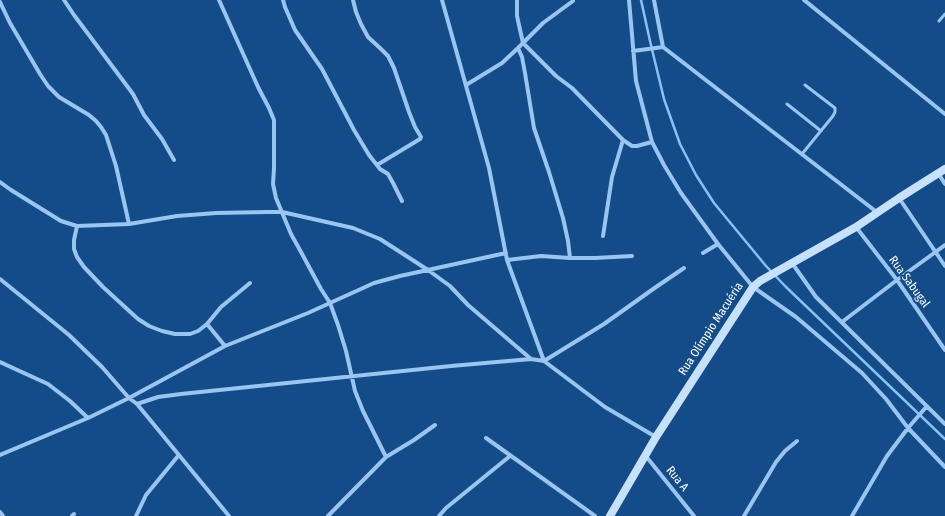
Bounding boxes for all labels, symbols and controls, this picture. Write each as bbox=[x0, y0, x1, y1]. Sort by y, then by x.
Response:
street label: Rua Sabugal bbox=[885, 253, 933, 311]
street label: Rua Olímpio Macuéria bbox=[676, 280, 746, 378]
street label: Rua A bbox=[663, 464, 691, 494]

